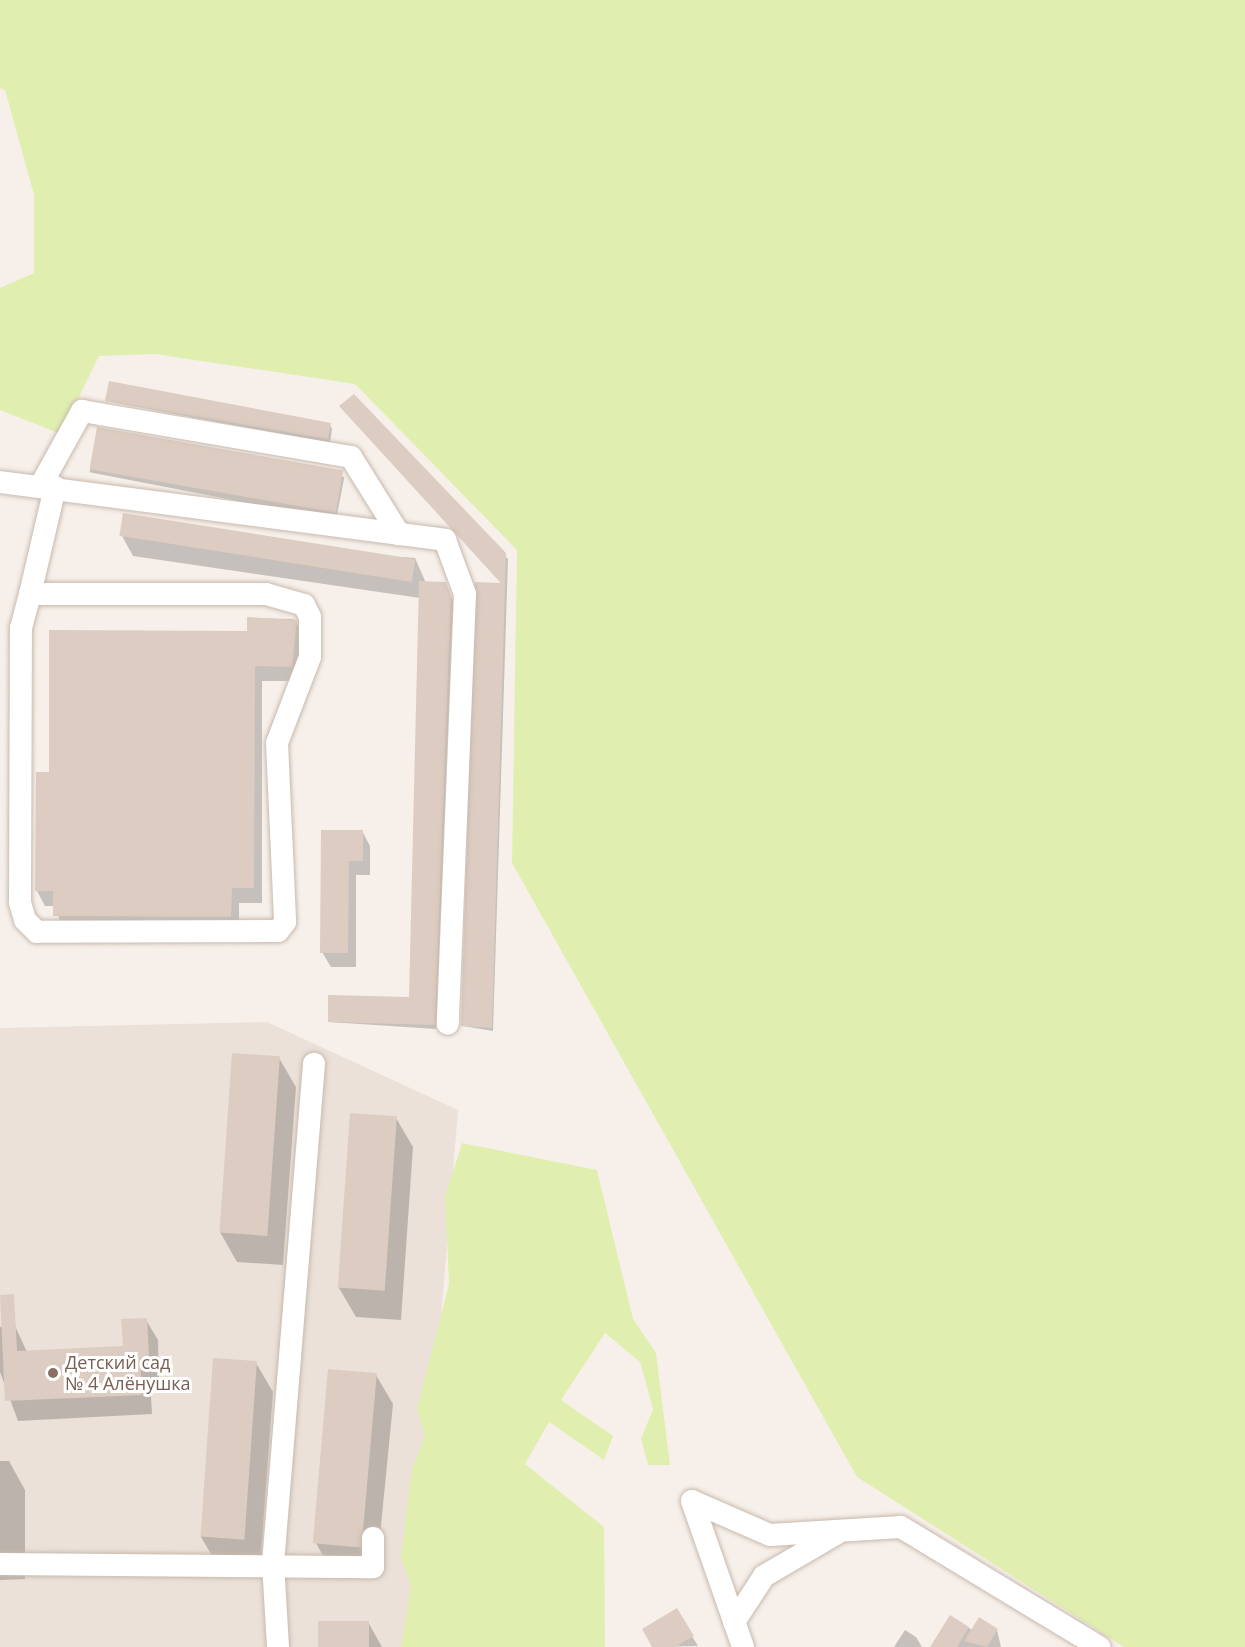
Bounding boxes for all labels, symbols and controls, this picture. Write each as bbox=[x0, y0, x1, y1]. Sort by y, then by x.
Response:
place label: Детский сад № 4 Алёнушка bbox=[65, 1352, 190, 1394]
marker: Детский сад № 4 Алёнушка bbox=[46, 1366, 60, 1380]

